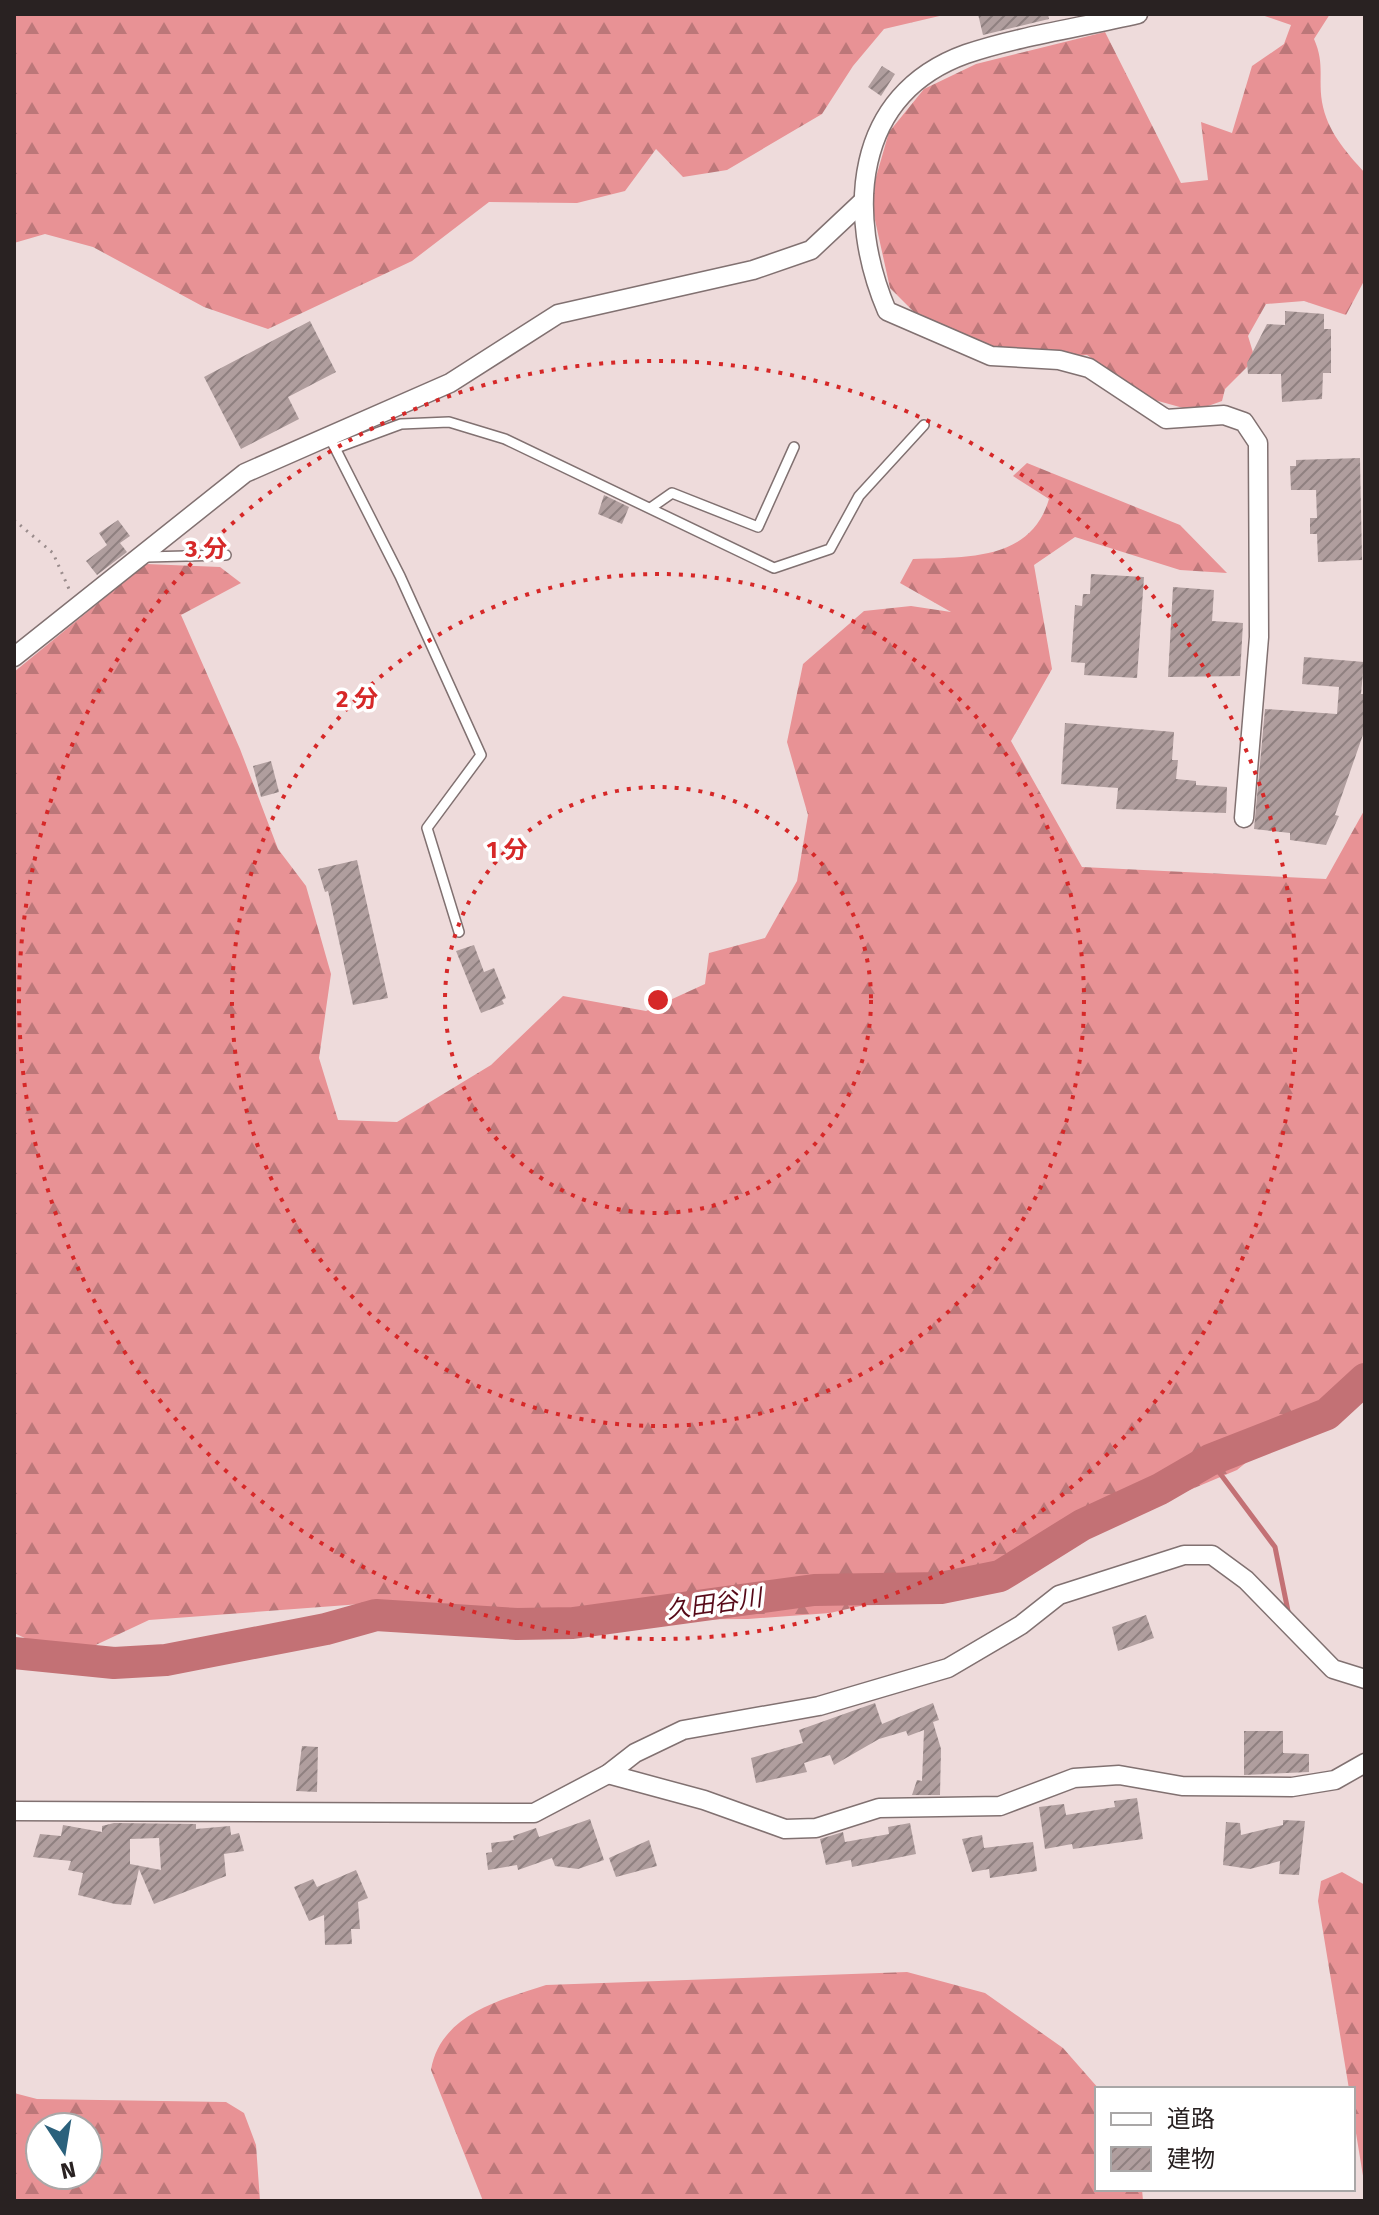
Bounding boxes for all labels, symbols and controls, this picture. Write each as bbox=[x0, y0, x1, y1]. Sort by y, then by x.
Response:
text: 3 分 bbox=[184, 535, 227, 563]
text: 2 分 bbox=[336, 685, 378, 713]
text: 1 分 bbox=[487, 836, 527, 864]
centre of rings bbox=[644, 986, 672, 1014]
water label: 久田谷川 bbox=[665, 1583, 766, 1625]
legend bbox=[1095, 2087, 1355, 2191]
text: 道路 bbox=[1167, 2105, 1215, 2133]
north arrow bbox=[24, 2111, 104, 2191]
text: 建物 bbox=[1167, 2145, 1215, 2173]
text: N bbox=[58, 2155, 78, 2185]

